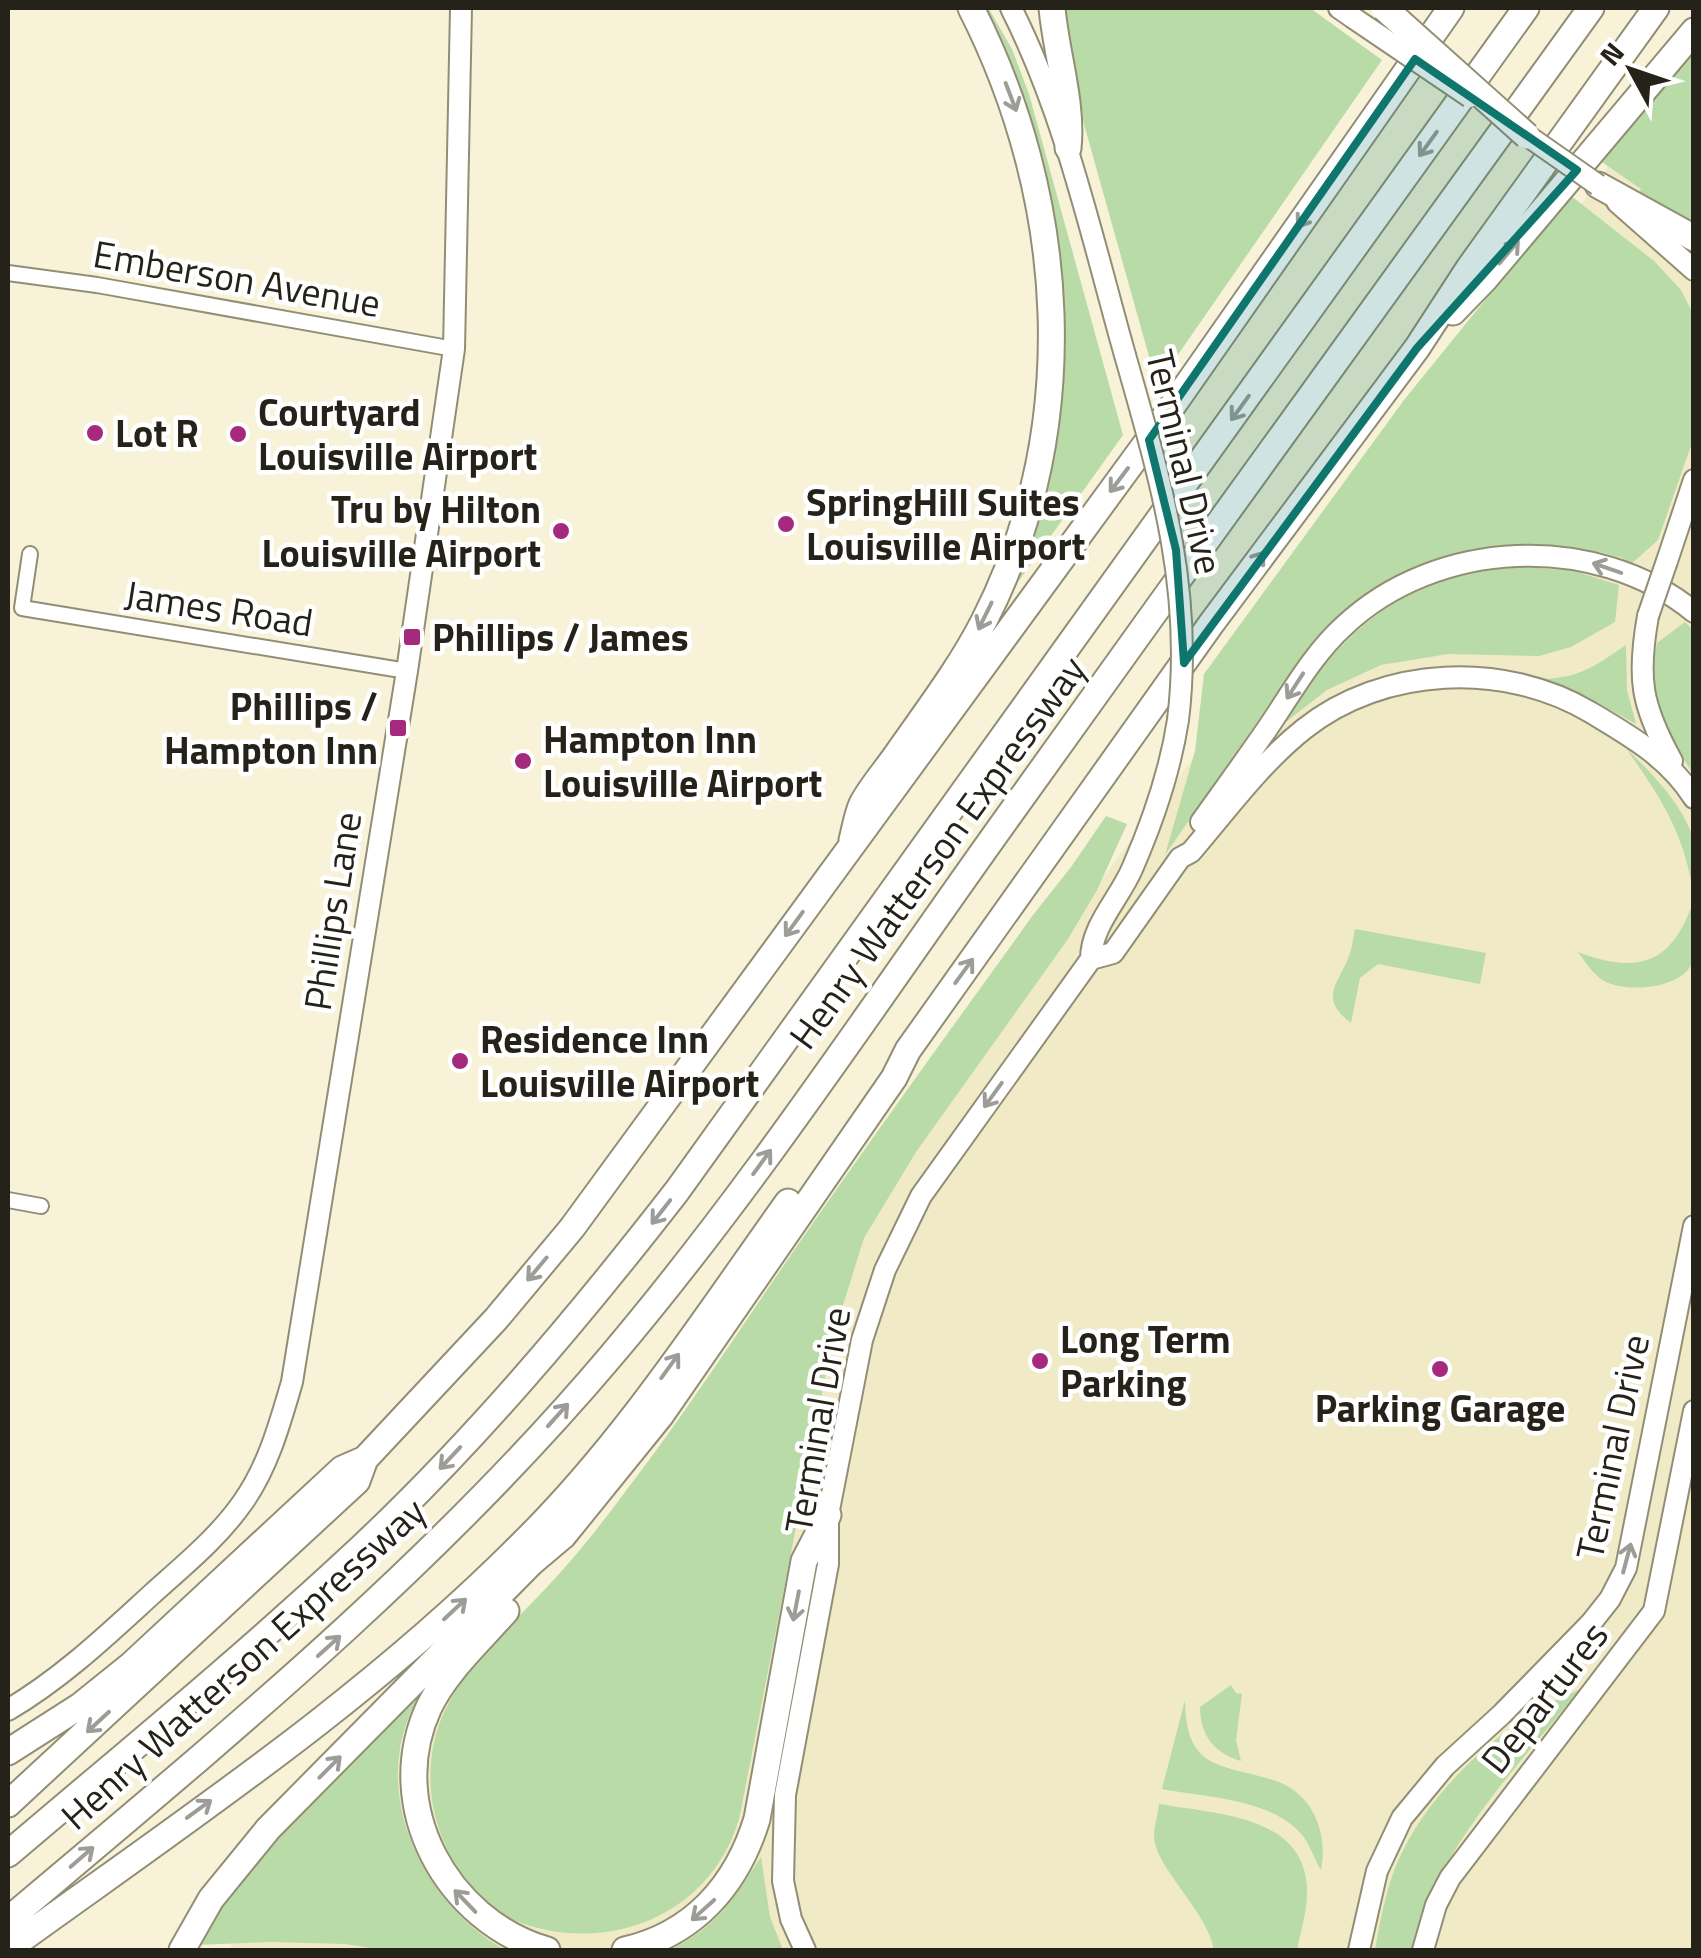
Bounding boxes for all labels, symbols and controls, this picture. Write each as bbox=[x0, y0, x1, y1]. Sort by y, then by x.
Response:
north arrow bbox=[1581, 20, 1681, 120]
text: N bbox=[1589, 32, 1634, 75]
one-way arrow bbox=[1003, 80, 1021, 111]
one-way arrow bbox=[1418, 130, 1439, 157]
one-way arrow bbox=[1296, 200, 1317, 228]
street label: Emberson Avenue bbox=[89, 224, 385, 332]
one-way arrow bbox=[1497, 239, 1519, 265]
street label: Terminal Drive bbox=[1131, 344, 1239, 580]
place label: Courtyard Louisville Airport bbox=[258, 383, 537, 485]
one-way arrow bbox=[1229, 394, 1250, 422]
place label: Lot R bbox=[115, 404, 199, 462]
marker: Lot R bbox=[84, 422, 106, 444]
marker: Courtyard Louisville Airport bbox=[227, 423, 249, 445]
one-way arrow bbox=[1109, 466, 1130, 494]
place label: SpringHill Suites Louisville Airport bbox=[806, 473, 1085, 575]
place label: Tru by Hilton Louisville Airport bbox=[262, 480, 541, 582]
marker: SpringHill Suites Louisville Airport bbox=[775, 513, 797, 535]
marker: Tru by Hilton Louisville Airport bbox=[550, 520, 572, 542]
one-way arrow bbox=[1244, 551, 1265, 578]
one-way arrow bbox=[1592, 558, 1624, 576]
street label: James Road bbox=[121, 565, 317, 651]
one-way arrow bbox=[975, 601, 994, 630]
place label: Phillips / James bbox=[432, 608, 689, 666]
marker: Phillips / James bbox=[401, 626, 423, 648]
street label: Henry Watterson Expressway bbox=[774, 643, 1100, 1061]
one-way arrow bbox=[1285, 672, 1306, 700]
place label: Phillips / Hampton Inn bbox=[164, 677, 378, 779]
place label: Hampton Inn Louisville Airport bbox=[543, 710, 822, 812]
marker: Phillips / Hampton Inn bbox=[387, 717, 409, 739]
marker: Hampton Inn Louisville Airport bbox=[512, 750, 534, 772]
street label: Phillips Lane bbox=[288, 808, 376, 1014]
one-way arrow bbox=[783, 910, 804, 938]
one-way arrow bbox=[953, 957, 974, 985]
place label: Residence Inn Louisville Airport bbox=[480, 1010, 759, 1112]
marker: Residence Inn Louisville Airport bbox=[449, 1050, 471, 1072]
one-way arrow bbox=[983, 1081, 1004, 1109]
one-way arrow bbox=[751, 1149, 772, 1176]
one-way arrow bbox=[650, 1198, 672, 1224]
one-way arrow bbox=[526, 1256, 548, 1282]
street label: Terminal Drive bbox=[769, 1302, 865, 1538]
place label: Long Term Parking bbox=[1060, 1310, 1231, 1412]
street label: Terminal Drive bbox=[1560, 1329, 1664, 1565]
marker: Long Term Parking bbox=[1029, 1350, 1051, 1372]
one-way arrow bbox=[659, 1353, 680, 1380]
marker: Parking Garage bbox=[1429, 1358, 1451, 1380]
place label: Parking Garage bbox=[1315, 1379, 1565, 1437]
one-way arrow bbox=[546, 1403, 569, 1428]
one-way arrow bbox=[439, 1445, 462, 1470]
street label: Henry Watterson Expressway bbox=[48, 1483, 438, 1843]
one-way arrow bbox=[1619, 1543, 1638, 1575]
one-way arrow bbox=[786, 1589, 805, 1621]
one-way arrow bbox=[442, 1598, 467, 1621]
street label: Departures bbox=[1466, 1609, 1622, 1785]
one-way arrow bbox=[316, 1635, 341, 1658]
one-way arrow bbox=[85, 1709, 111, 1733]
one-way arrow bbox=[318, 1755, 342, 1779]
one-way arrow bbox=[185, 1799, 213, 1820]
one-way arrow bbox=[69, 1845, 94, 1868]
one-way arrow bbox=[453, 1889, 477, 1913]
one-way arrow bbox=[691, 1898, 716, 1921]

